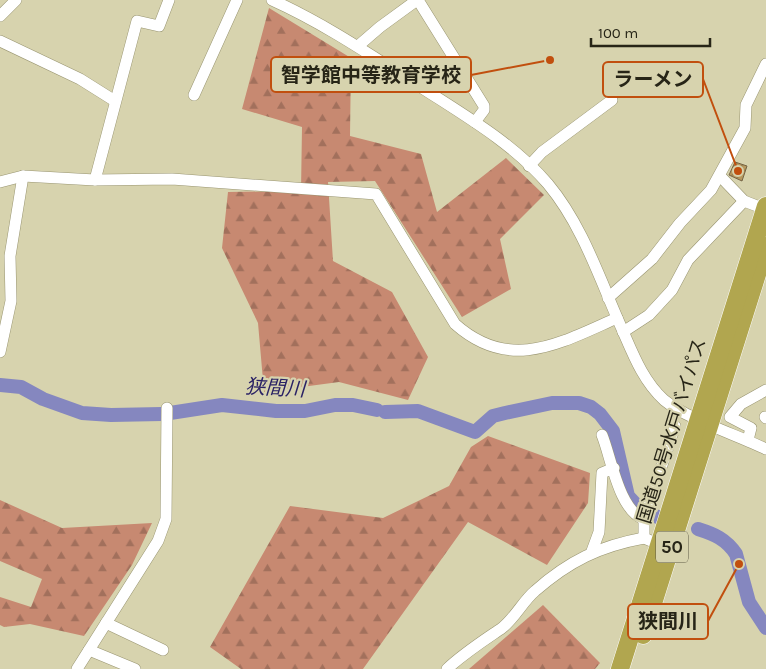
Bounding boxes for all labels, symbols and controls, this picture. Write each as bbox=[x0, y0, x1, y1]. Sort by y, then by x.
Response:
scale bar bbox=[591, 15, 710, 47]
text: 100 m bbox=[598, 24, 638, 42]
callout: 智学館中等教育学校 bbox=[271, 57, 471, 92]
callout: ラーメン bbox=[603, 62, 703, 97]
text: 智学館中等教育学校 bbox=[281, 64, 461, 87]
text: ラーメン bbox=[613, 68, 693, 91]
street label: 国道50号水戸バイパス bbox=[633, 336, 711, 526]
water label: 狭間川 bbox=[244, 375, 308, 401]
road number: 50 bbox=[656, 532, 688, 562]
callout: 狭間川 bbox=[628, 604, 708, 639]
text: 狭間川 bbox=[638, 610, 698, 633]

